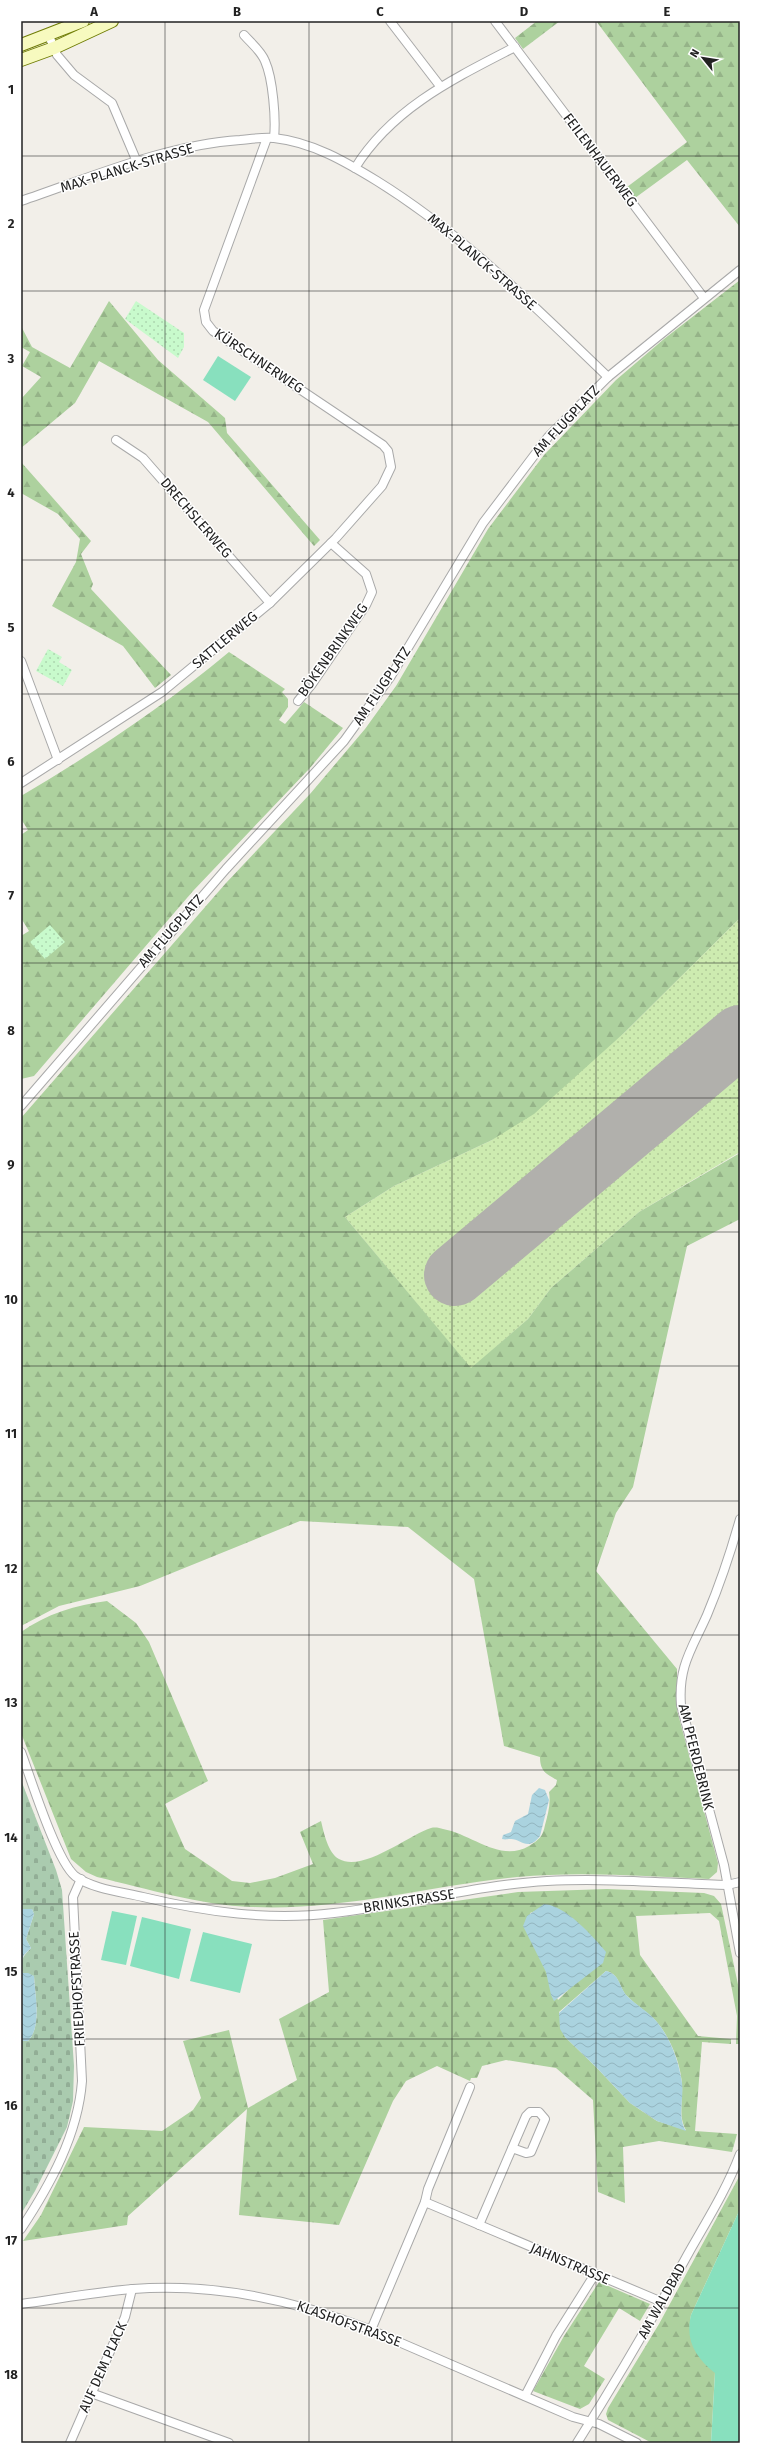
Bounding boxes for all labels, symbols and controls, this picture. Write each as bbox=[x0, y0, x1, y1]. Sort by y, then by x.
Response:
text: A bbox=[89, 4, 98, 19]
text: B bbox=[233, 4, 241, 19]
text: C bbox=[376, 4, 384, 19]
text: D bbox=[520, 4, 529, 19]
text: E bbox=[664, 4, 671, 19]
north arrow bbox=[683, 38, 723, 78]
text: N bbox=[687, 47, 702, 60]
text: 1 bbox=[8, 82, 14, 97]
street label: FEILENHAUERWEG bbox=[559, 110, 641, 210]
street label: MAX-PLANCK-STRASSE bbox=[58, 140, 196, 196]
street label: MAX-PLANCK-STRASSE bbox=[424, 210, 540, 314]
text: 2 bbox=[8, 216, 15, 231]
street label: KÜRSCHNERWEG bbox=[211, 324, 307, 397]
text: 3 bbox=[7, 351, 15, 366]
street label: AM FLUGPLATZ bbox=[529, 382, 603, 460]
street label: DRECHSLERWEG bbox=[157, 475, 235, 561]
text: 4 bbox=[7, 485, 15, 500]
street label: BÖKENBRINKWEG bbox=[294, 599, 372, 700]
street label: SATTLERWEG bbox=[189, 608, 261, 672]
text: 5 bbox=[8, 620, 15, 635]
street label: AM FLUGPLATZ bbox=[350, 644, 414, 728]
text: 6 bbox=[7, 754, 15, 769]
text: 7 bbox=[8, 888, 14, 903]
street label: AM FLUGPLATZ bbox=[135, 891, 207, 971]
text: 8 bbox=[7, 1023, 15, 1038]
text: 9 bbox=[7, 1157, 15, 1172]
text: 10 bbox=[4, 1292, 18, 1307]
text: 11 bbox=[5, 1426, 17, 1441]
text: 12 bbox=[5, 1561, 18, 1576]
text: 13 bbox=[5, 1695, 18, 1710]
street label: AM PFERDEBRINK bbox=[675, 1702, 718, 1813]
text: 14 bbox=[4, 1830, 18, 1845]
street label: BRINKSTRASSE bbox=[362, 1885, 456, 1917]
street label: FRIEDHOFSTRASSE bbox=[65, 1931, 89, 2047]
text: 15 bbox=[4, 1964, 18, 1979]
text: 16 bbox=[4, 2098, 18, 2113]
text: 17 bbox=[5, 2233, 17, 2248]
street label: JAHNSTRASSE bbox=[528, 2240, 612, 2288]
street label: AM WALDBAD bbox=[634, 2260, 690, 2342]
street label: KLASHOFSTRASSE bbox=[294, 2297, 404, 2351]
street label: AUF DEM PLACK bbox=[75, 2318, 131, 2415]
text: 18 bbox=[4, 2367, 18, 2382]

